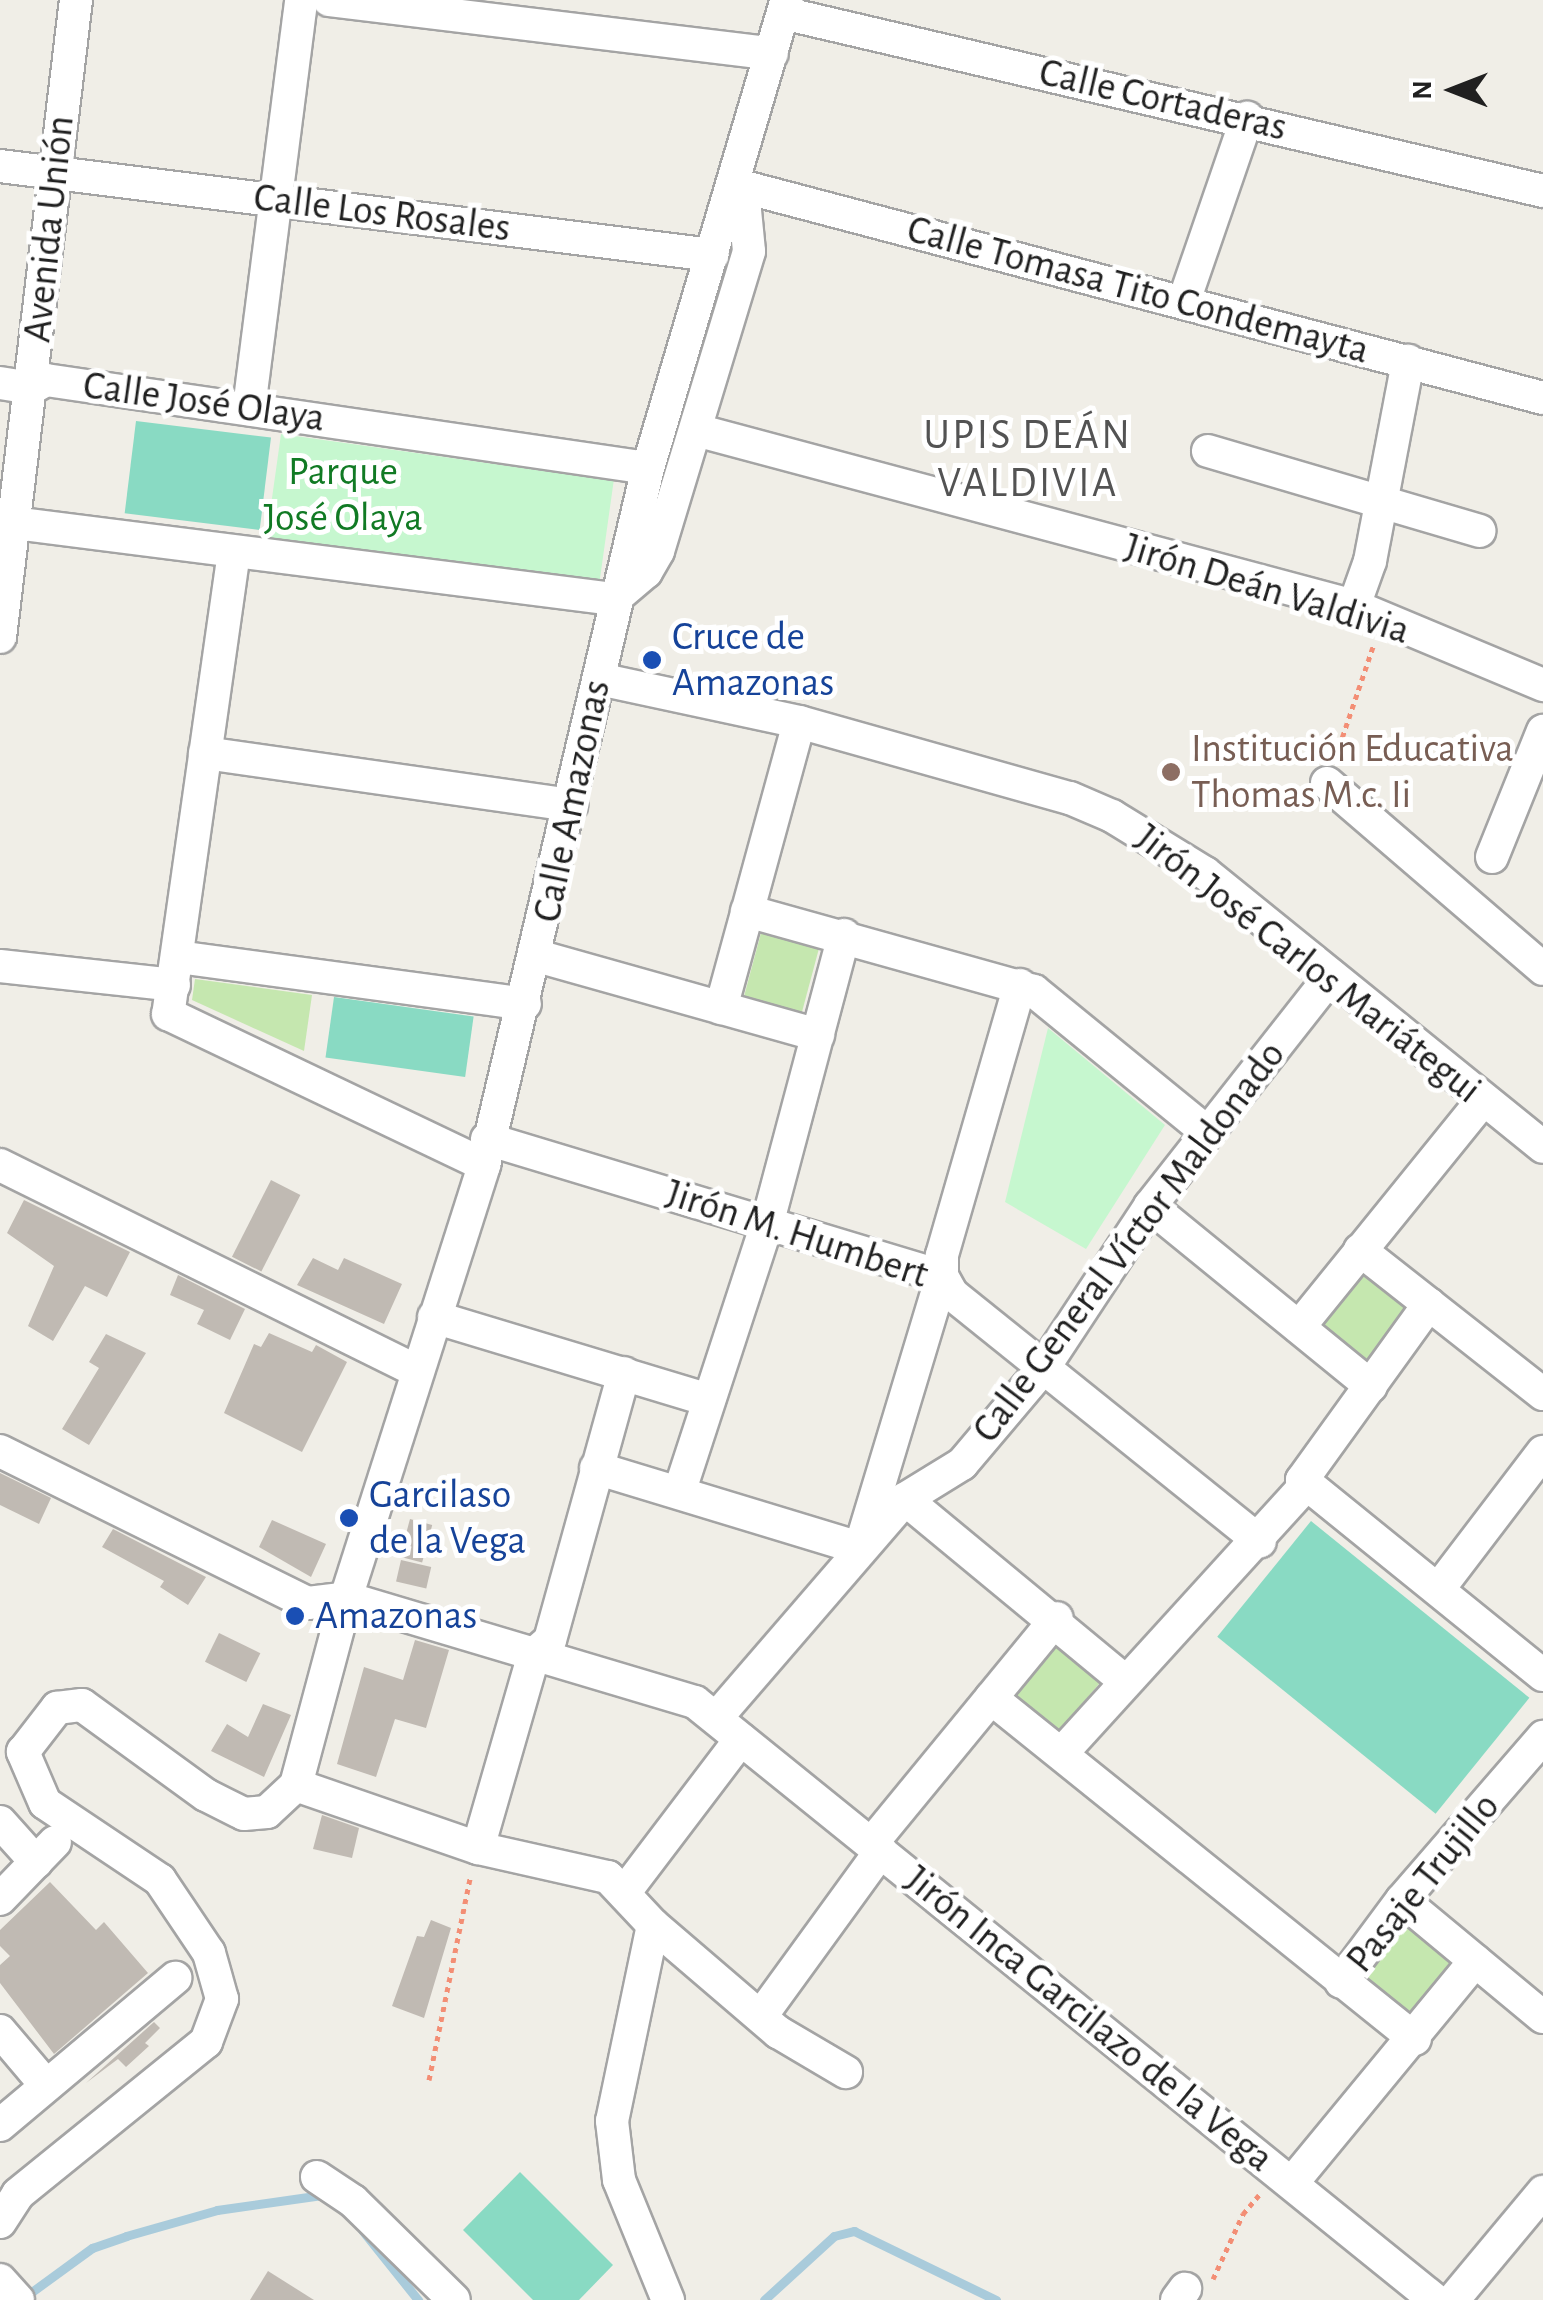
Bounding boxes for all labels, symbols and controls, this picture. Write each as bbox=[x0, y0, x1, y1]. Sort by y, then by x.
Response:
north arrow bbox=[1403, 40, 1503, 140]
street label: Calle Cortaderas bbox=[1035, 48, 1291, 152]
text: N bbox=[1409, 80, 1437, 100]
street label: Avenida Unión bbox=[13, 113, 85, 345]
street label: Calle Los Rosales bbox=[251, 173, 513, 253]
street label: Calle Tomasa Tito Condemayta bbox=[902, 205, 1374, 375]
street label: Calle José Olaya bbox=[80, 361, 328, 443]
district label: UPIS DEÁN VALDIVIA bbox=[924, 410, 1132, 508]
park label: Parque José Olaya bbox=[263, 448, 423, 542]
street label: Jirón Deán Valdivia bbox=[1119, 523, 1415, 655]
place label: Cruce de Amazonas bbox=[672, 613, 834, 707]
marker: Cruce de Amazonas bbox=[641, 649, 663, 671]
street label: Calle Amazonas bbox=[523, 676, 621, 926]
place label: Institución Educativa Thomas M.c. Ii bbox=[1191, 725, 1514, 819]
marker: Institución Educativa Thomas M.c. Ii bbox=[1160, 761, 1182, 783]
street label: Jirón José Carlos Mariátegui bbox=[1126, 814, 1490, 1114]
street label: Calle General Víctor Maldonado bbox=[962, 1032, 1296, 1452]
street label: Jirón M. Humbert bbox=[660, 1169, 934, 1299]
place label: Garcilaso de la Vega bbox=[369, 1471, 526, 1565]
marker: Garcilaso de la Vega bbox=[338, 1507, 360, 1529]
place label: Amazonas bbox=[315, 1592, 477, 1640]
marker: Amazonas bbox=[284, 1605, 306, 1627]
street label: Pasaje Trujillo bbox=[1336, 1783, 1510, 1983]
street label: Jirón Inca Garcilazo de la Vega bbox=[895, 1856, 1283, 2182]

